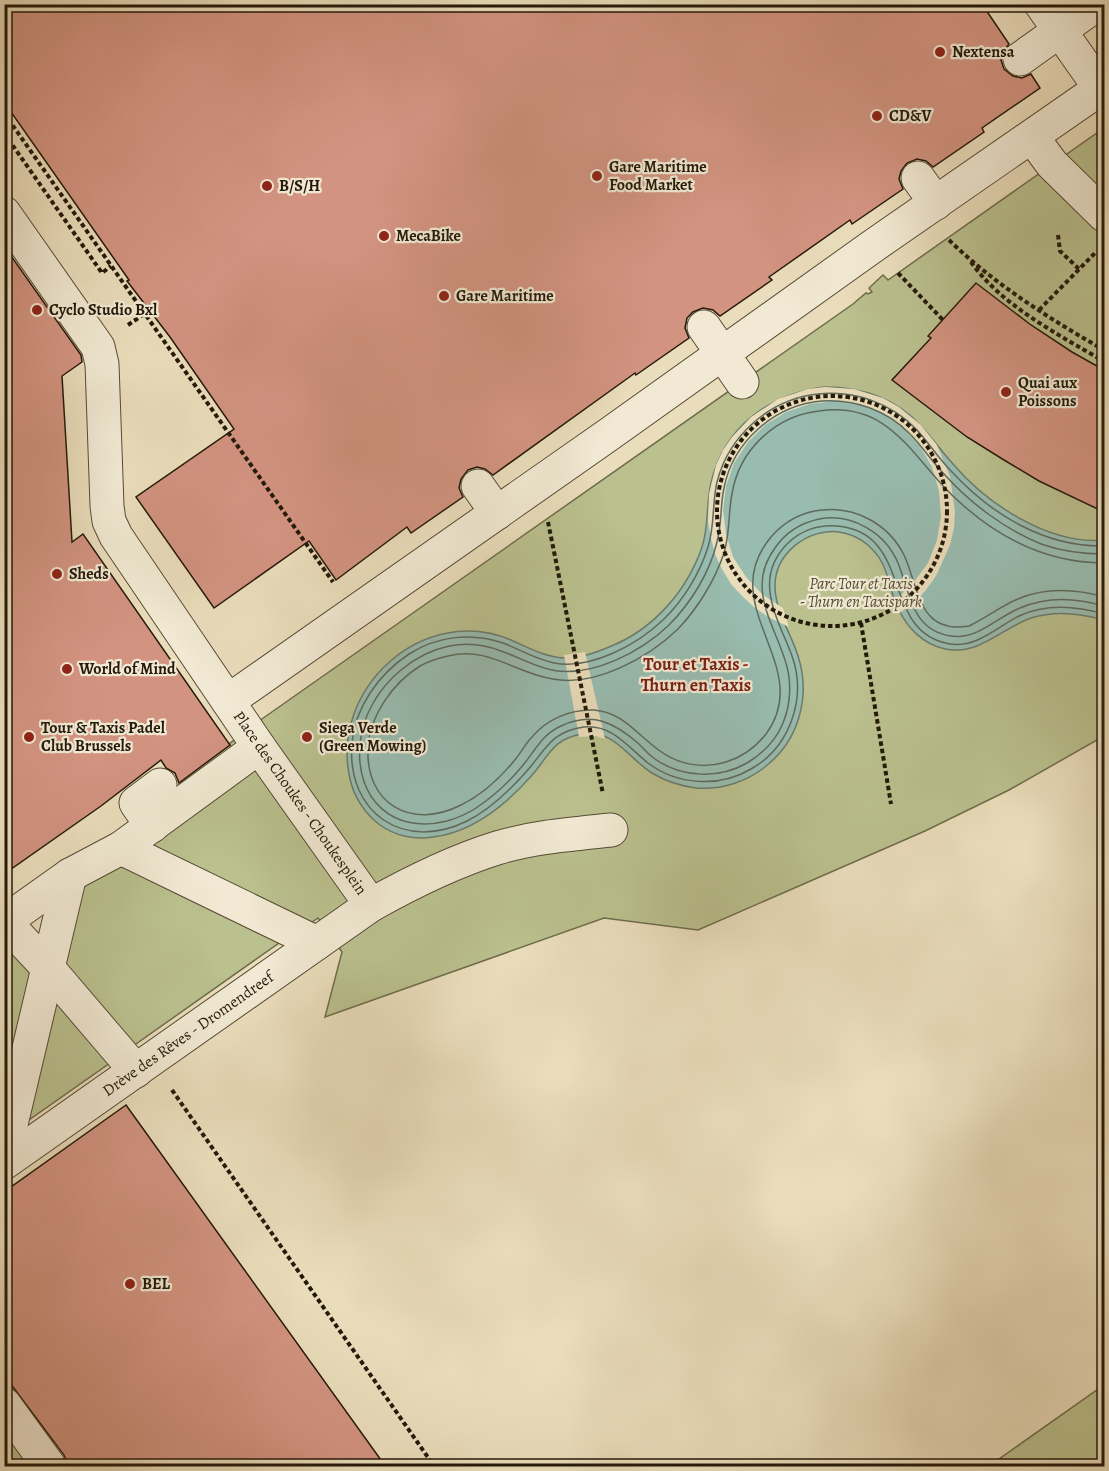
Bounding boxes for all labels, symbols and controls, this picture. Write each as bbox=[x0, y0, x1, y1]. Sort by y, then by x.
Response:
place label: Nextensa bbox=[952, 41, 1015, 63]
marker: Nextensa bbox=[933, 45, 947, 59]
place label: CD&V bbox=[889, 105, 932, 127]
marker: CD&V bbox=[870, 109, 884, 123]
place label: Gare Maritime Food Market bbox=[609, 156, 707, 196]
marker: Gare Maritime Food Market bbox=[590, 169, 604, 183]
place label: B/S/H bbox=[279, 175, 320, 197]
marker: B/S/H bbox=[260, 179, 274, 193]
place label: MecaBike bbox=[396, 225, 461, 247]
marker: MecaBike bbox=[377, 229, 391, 243]
place label: Gare Maritime bbox=[456, 285, 554, 307]
marker: Gare Maritime bbox=[437, 289, 451, 303]
place label: Cyclo Studio Bxl bbox=[49, 299, 158, 321]
marker: Cyclo Studio Bxl bbox=[30, 303, 44, 317]
place label: Quai aux Poissons bbox=[1018, 372, 1077, 412]
marker: Quai aux Poissons bbox=[999, 385, 1013, 399]
place label: Sheds bbox=[69, 563, 109, 585]
marker: Sheds bbox=[50, 567, 64, 581]
park label: Parc Tour et Taxis - Thurn en Taxispark bbox=[800, 573, 922, 613]
district label: Tour et Taxis - Thurn en Taxis bbox=[641, 652, 751, 697]
place label: World of Mind bbox=[78, 658, 176, 680]
marker: World of Mind bbox=[60, 662, 74, 676]
street label: Place des Choukes - Choukesplein bbox=[228, 707, 372, 900]
place label: Tour & Taxis Padel Club Brussels bbox=[41, 717, 166, 757]
place label: Siega Verde (Green Mowing) bbox=[319, 717, 426, 757]
marker: Tour & Taxis Padel Club Brussels bbox=[22, 730, 36, 744]
marker: Siega Verde (Green Mowing) bbox=[300, 730, 314, 744]
street label: Drève des Rêves - Dromendreef bbox=[98, 965, 280, 1102]
place label: BEL bbox=[142, 1273, 171, 1295]
marker: BEL bbox=[123, 1277, 137, 1291]

